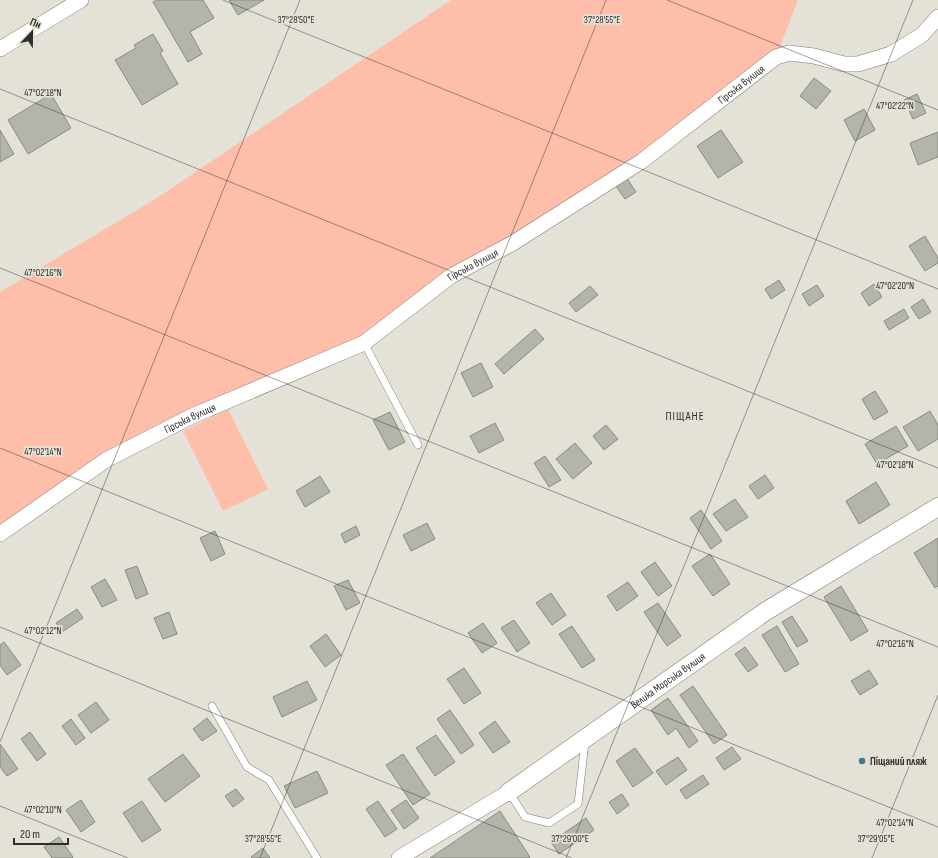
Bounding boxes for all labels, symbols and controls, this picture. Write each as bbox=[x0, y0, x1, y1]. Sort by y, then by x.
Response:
north arrow bbox=[12, 12, 52, 52]
text: 37°28'50"E bbox=[277, 14, 315, 26]
text: 37°28'55"E bbox=[584, 14, 620, 26]
text: Пн bbox=[28, 15, 43, 31]
street label: Гірська вулиця bbox=[715, 62, 767, 106]
text: 47°02'18"N bbox=[24, 87, 62, 99]
text: 47°02'22"N bbox=[876, 100, 914, 112]
street label: Гірська вулиця bbox=[444, 246, 500, 283]
text: 47°02'16"N bbox=[24, 267, 62, 279]
text: 47°02'20"N bbox=[876, 280, 914, 292]
street label: Гірська вулиця bbox=[162, 400, 218, 436]
district label: ПІЩАНЕ bbox=[665, 409, 705, 424]
text: 47°02'14"N bbox=[24, 446, 62, 458]
text: 47°02'18"N bbox=[876, 459, 914, 471]
text: 47°02'12"N bbox=[24, 625, 62, 637]
text: 47°02'16"N bbox=[876, 638, 914, 650]
street label: Велика Морська вулиця bbox=[628, 649, 708, 711]
place label: Піщаний пляж bbox=[870, 755, 927, 768]
marker: Піщаний пляж bbox=[857, 756, 867, 766]
text: 47°02'10"N bbox=[24, 804, 62, 816]
text: 47°02'14"N bbox=[876, 817, 914, 829]
scale bar bbox=[14, 820, 68, 846]
text: 20 m bbox=[20, 827, 40, 842]
text: 37°28'55"E bbox=[245, 833, 281, 845]
text: 37°29'00"E bbox=[551, 833, 589, 845]
text: 37°29'05"E bbox=[857, 833, 895, 845]

